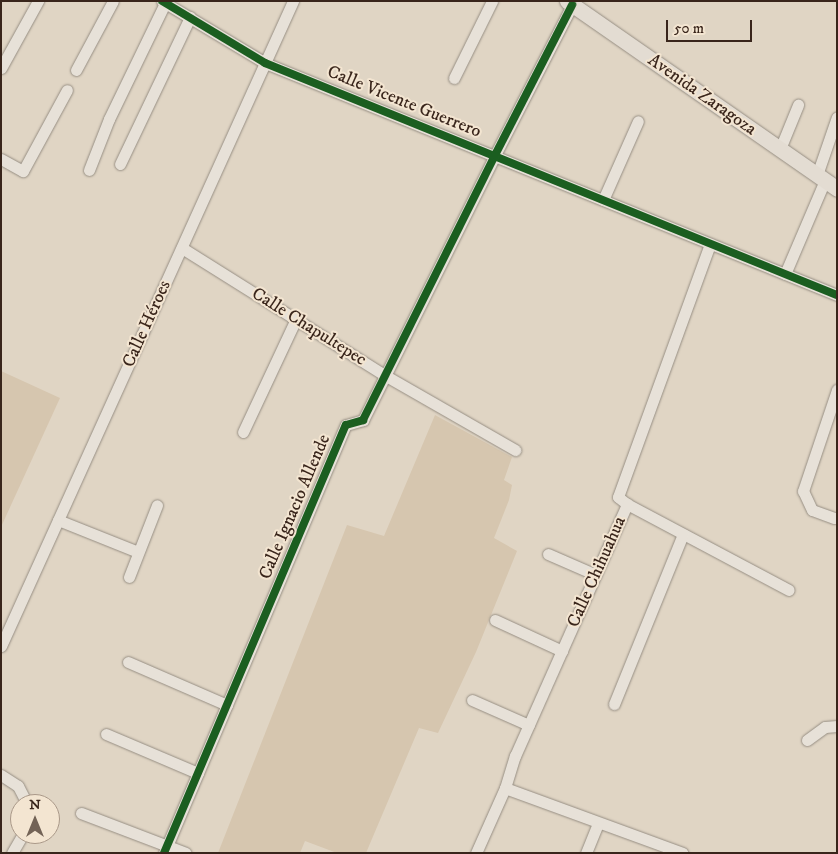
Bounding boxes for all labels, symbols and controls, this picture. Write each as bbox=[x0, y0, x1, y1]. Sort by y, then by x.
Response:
scale bar bbox=[668, 10, 754, 42]
text: 50 m bbox=[674, 19, 704, 38]
street label: Avenida Zaragoza bbox=[644, 50, 760, 140]
street label: Calle Vicente Guerrero bbox=[324, 61, 484, 143]
street label: Calle Héroes bbox=[118, 277, 176, 371]
street label: Calle Chapultepec bbox=[248, 283, 370, 371]
street label: Calle Ignacio Allende bbox=[255, 431, 335, 583]
street label: Calle Chihuahua bbox=[563, 513, 631, 631]
north arrow bbox=[10, 794, 60, 844]
text: N bbox=[29, 796, 41, 814]

